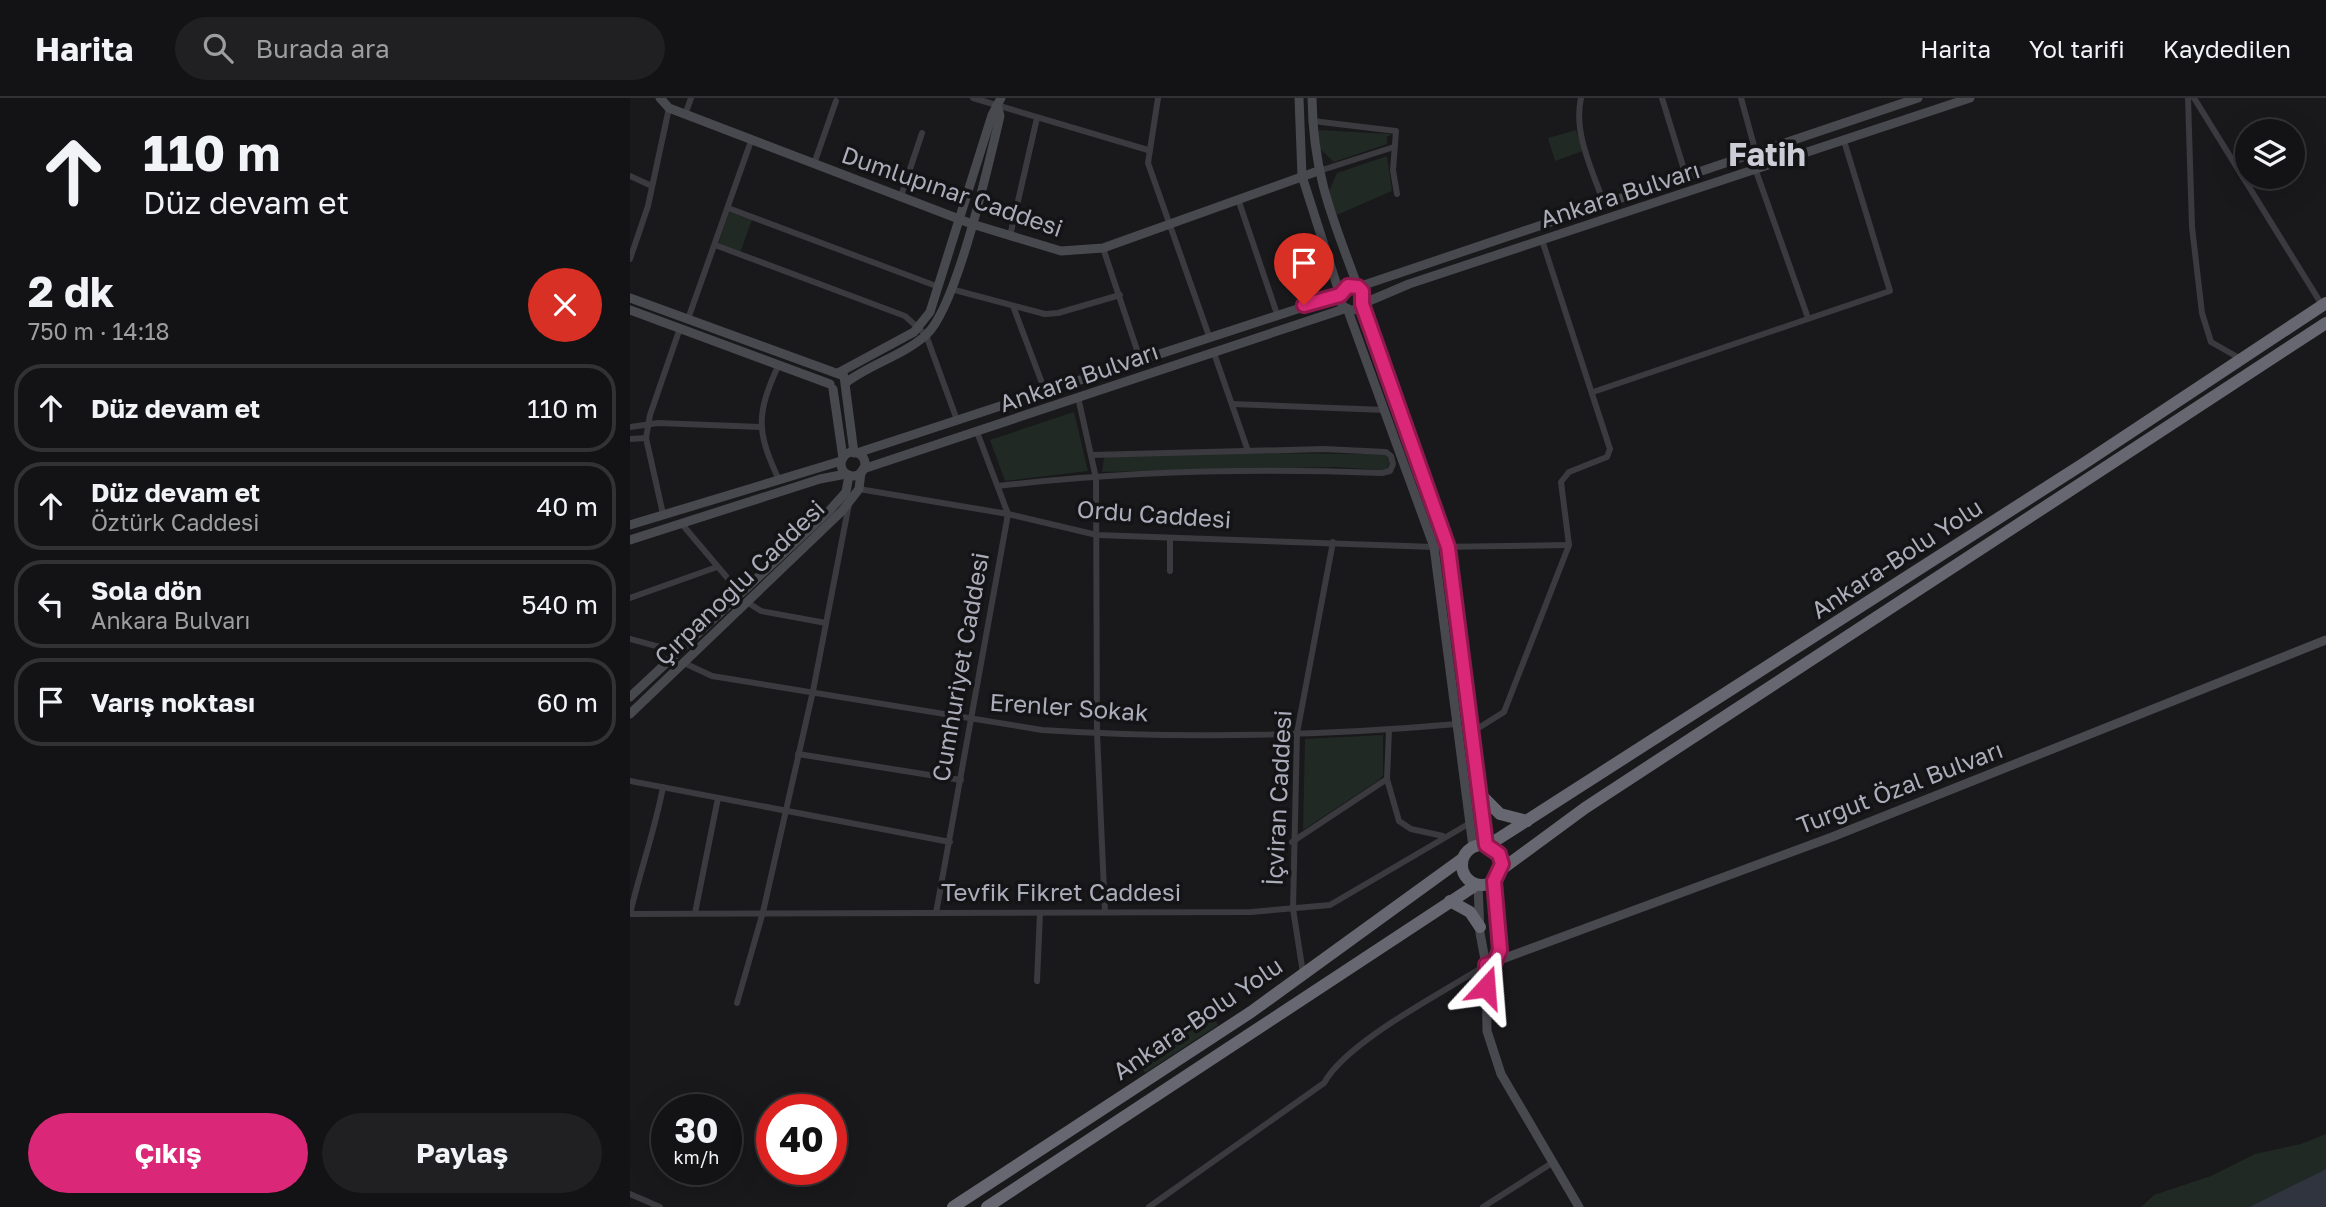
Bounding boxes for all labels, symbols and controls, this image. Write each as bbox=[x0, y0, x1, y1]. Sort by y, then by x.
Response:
search box bbox=[175, 17, 665, 80]
text: Harita bbox=[35, 29, 133, 68]
icon: search bbox=[199, 29, 237, 67]
text: Burada ara bbox=[255, 33, 390, 64]
text: Harita bbox=[1920, 34, 1991, 63]
text: Yol tarifi bbox=[2029, 34, 2125, 63]
text: Kaydedilen bbox=[2163, 34, 2291, 63]
map controls bbox=[2235, 119, 2305, 189]
button: layers bbox=[2235, 119, 2305, 189]
text: 110 m bbox=[143, 123, 280, 182]
icon: ahead bbox=[28, 126, 119, 217]
district label: Fatih bbox=[1728, 135, 1806, 173]
street label: Dumlupınar Caddesi bbox=[838, 139, 1067, 242]
street label: Ankara Bulvarı bbox=[1536, 154, 1703, 233]
text: Düz devam et bbox=[143, 183, 349, 221]
pin bbox=[1274, 233, 1334, 305]
icon: arrive bbox=[1285, 244, 1323, 282]
text: 2 dk bbox=[28, 266, 114, 316]
button: close bbox=[528, 268, 602, 342]
text: 750 m · 14:18 bbox=[28, 317, 170, 345]
street label: Ankara Bulvarı bbox=[995, 336, 1162, 417]
icon: ahead bbox=[32, 389, 70, 427]
text: Düz devam et bbox=[91, 393, 260, 424]
text: 110 m bbox=[527, 393, 598, 424]
text: Düz devam et bbox=[91, 477, 260, 508]
icon: ahead bbox=[32, 487, 70, 525]
text: 40 m bbox=[537, 491, 598, 522]
street label: Ankara-Bolu Yolu bbox=[1805, 492, 1987, 624]
street label: Çırpanoğlu Caddesi bbox=[648, 493, 830, 671]
street label: Ordu Caddesi bbox=[1076, 494, 1232, 533]
text: Öztürk Caddesi bbox=[91, 508, 259, 536]
street label: Cumhuriyet Caddesi bbox=[925, 550, 994, 784]
text: Sola dön bbox=[91, 575, 202, 606]
icon: left bbox=[32, 585, 70, 623]
text: 540 m bbox=[521, 589, 598, 620]
text: Ankara Bulvarı bbox=[91, 606, 250, 634]
icon: arrive bbox=[32, 683, 70, 721]
street label: Erenler Sokak bbox=[989, 686, 1150, 727]
text: Varış noktası bbox=[91, 687, 255, 718]
text: 60 m bbox=[537, 687, 598, 718]
street label: İçviran Caddesi bbox=[1258, 709, 1297, 887]
street label: Turgut Özal Bulvarı bbox=[1792, 734, 2006, 839]
street label: Tevfik Fikret Caddesi bbox=[941, 877, 1181, 906]
street label: Ankara-Bolu Yolu bbox=[1107, 950, 1287, 1085]
position arrow bbox=[1449, 950, 1523, 1024]
speed limit sign: 40 bbox=[756, 1094, 847, 1185]
text: 30 bbox=[674, 1109, 719, 1151]
button: Çıkış bbox=[28, 1113, 308, 1193]
button: Paylaş bbox=[322, 1113, 602, 1193]
text: km/h bbox=[674, 1146, 719, 1168]

